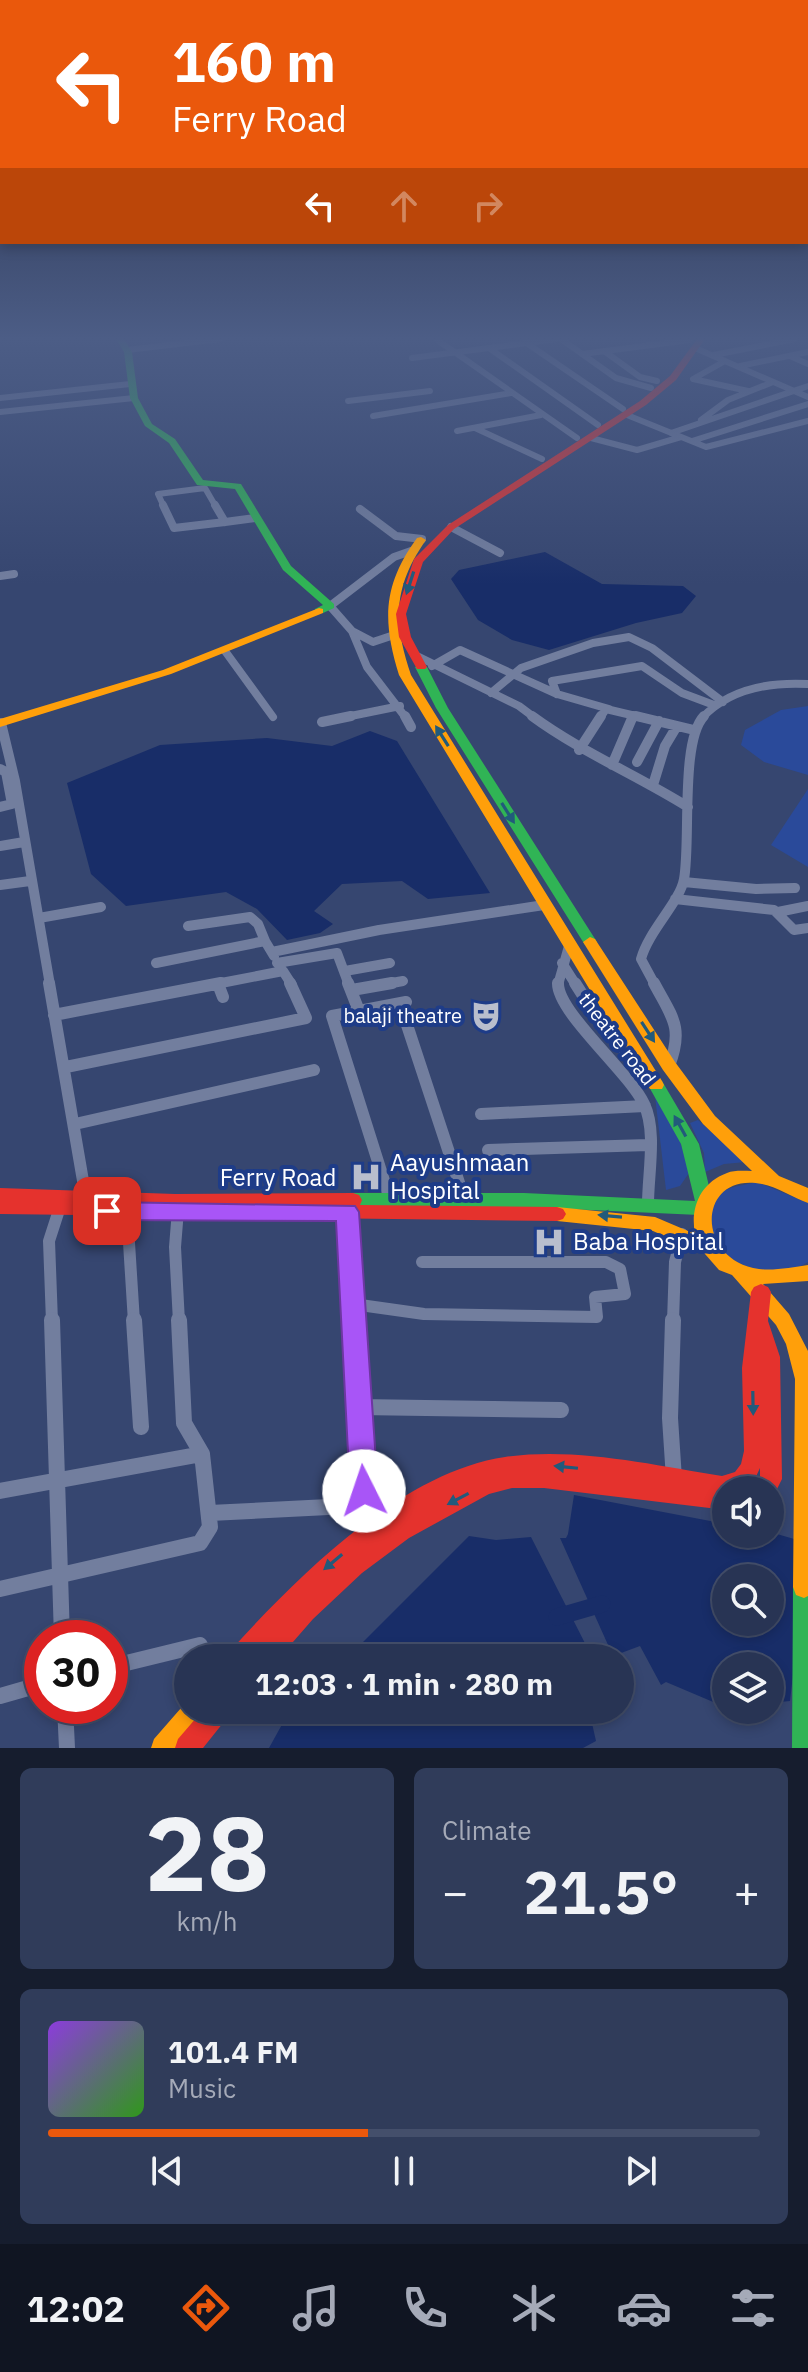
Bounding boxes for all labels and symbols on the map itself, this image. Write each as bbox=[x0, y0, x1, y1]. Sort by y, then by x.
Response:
one-way arrow bbox=[403, 571, 416, 595]
one-way arrow bbox=[436, 725, 450, 747]
one-way arrow bbox=[500, 802, 514, 824]
street label: theatre road bbox=[573, 987, 662, 1091]
theatre icon: balaji theatre bbox=[469, 999, 503, 1033]
place label: balaji theatre bbox=[344, 1002, 462, 1029]
one-way arrow bbox=[640, 1021, 654, 1043]
one-way arrow bbox=[673, 1114, 686, 1137]
place label: Aayushmaan Hospital bbox=[390, 1146, 529, 1206]
hospital icon: Aayushmaan Hospital bbox=[349, 1160, 383, 1194]
street label: Ferry Road bbox=[220, 1161, 336, 1193]
pin bbox=[73, 1177, 141, 1245]
one-way arrow bbox=[597, 1210, 622, 1223]
hospital icon: Baba Hospital bbox=[532, 1225, 566, 1259]
place label: Baba Hospital bbox=[573, 1225, 724, 1257]
one-way arrow bbox=[747, 1391, 759, 1416]
position arrow bbox=[322, 1449, 406, 1533]
one-way arrow bbox=[553, 1460, 578, 1473]
one-way arrow bbox=[446, 1493, 469, 1506]
one-way arrow bbox=[323, 1553, 343, 1570]
speed limit sign: 30 bbox=[24, 1620, 128, 1724]

